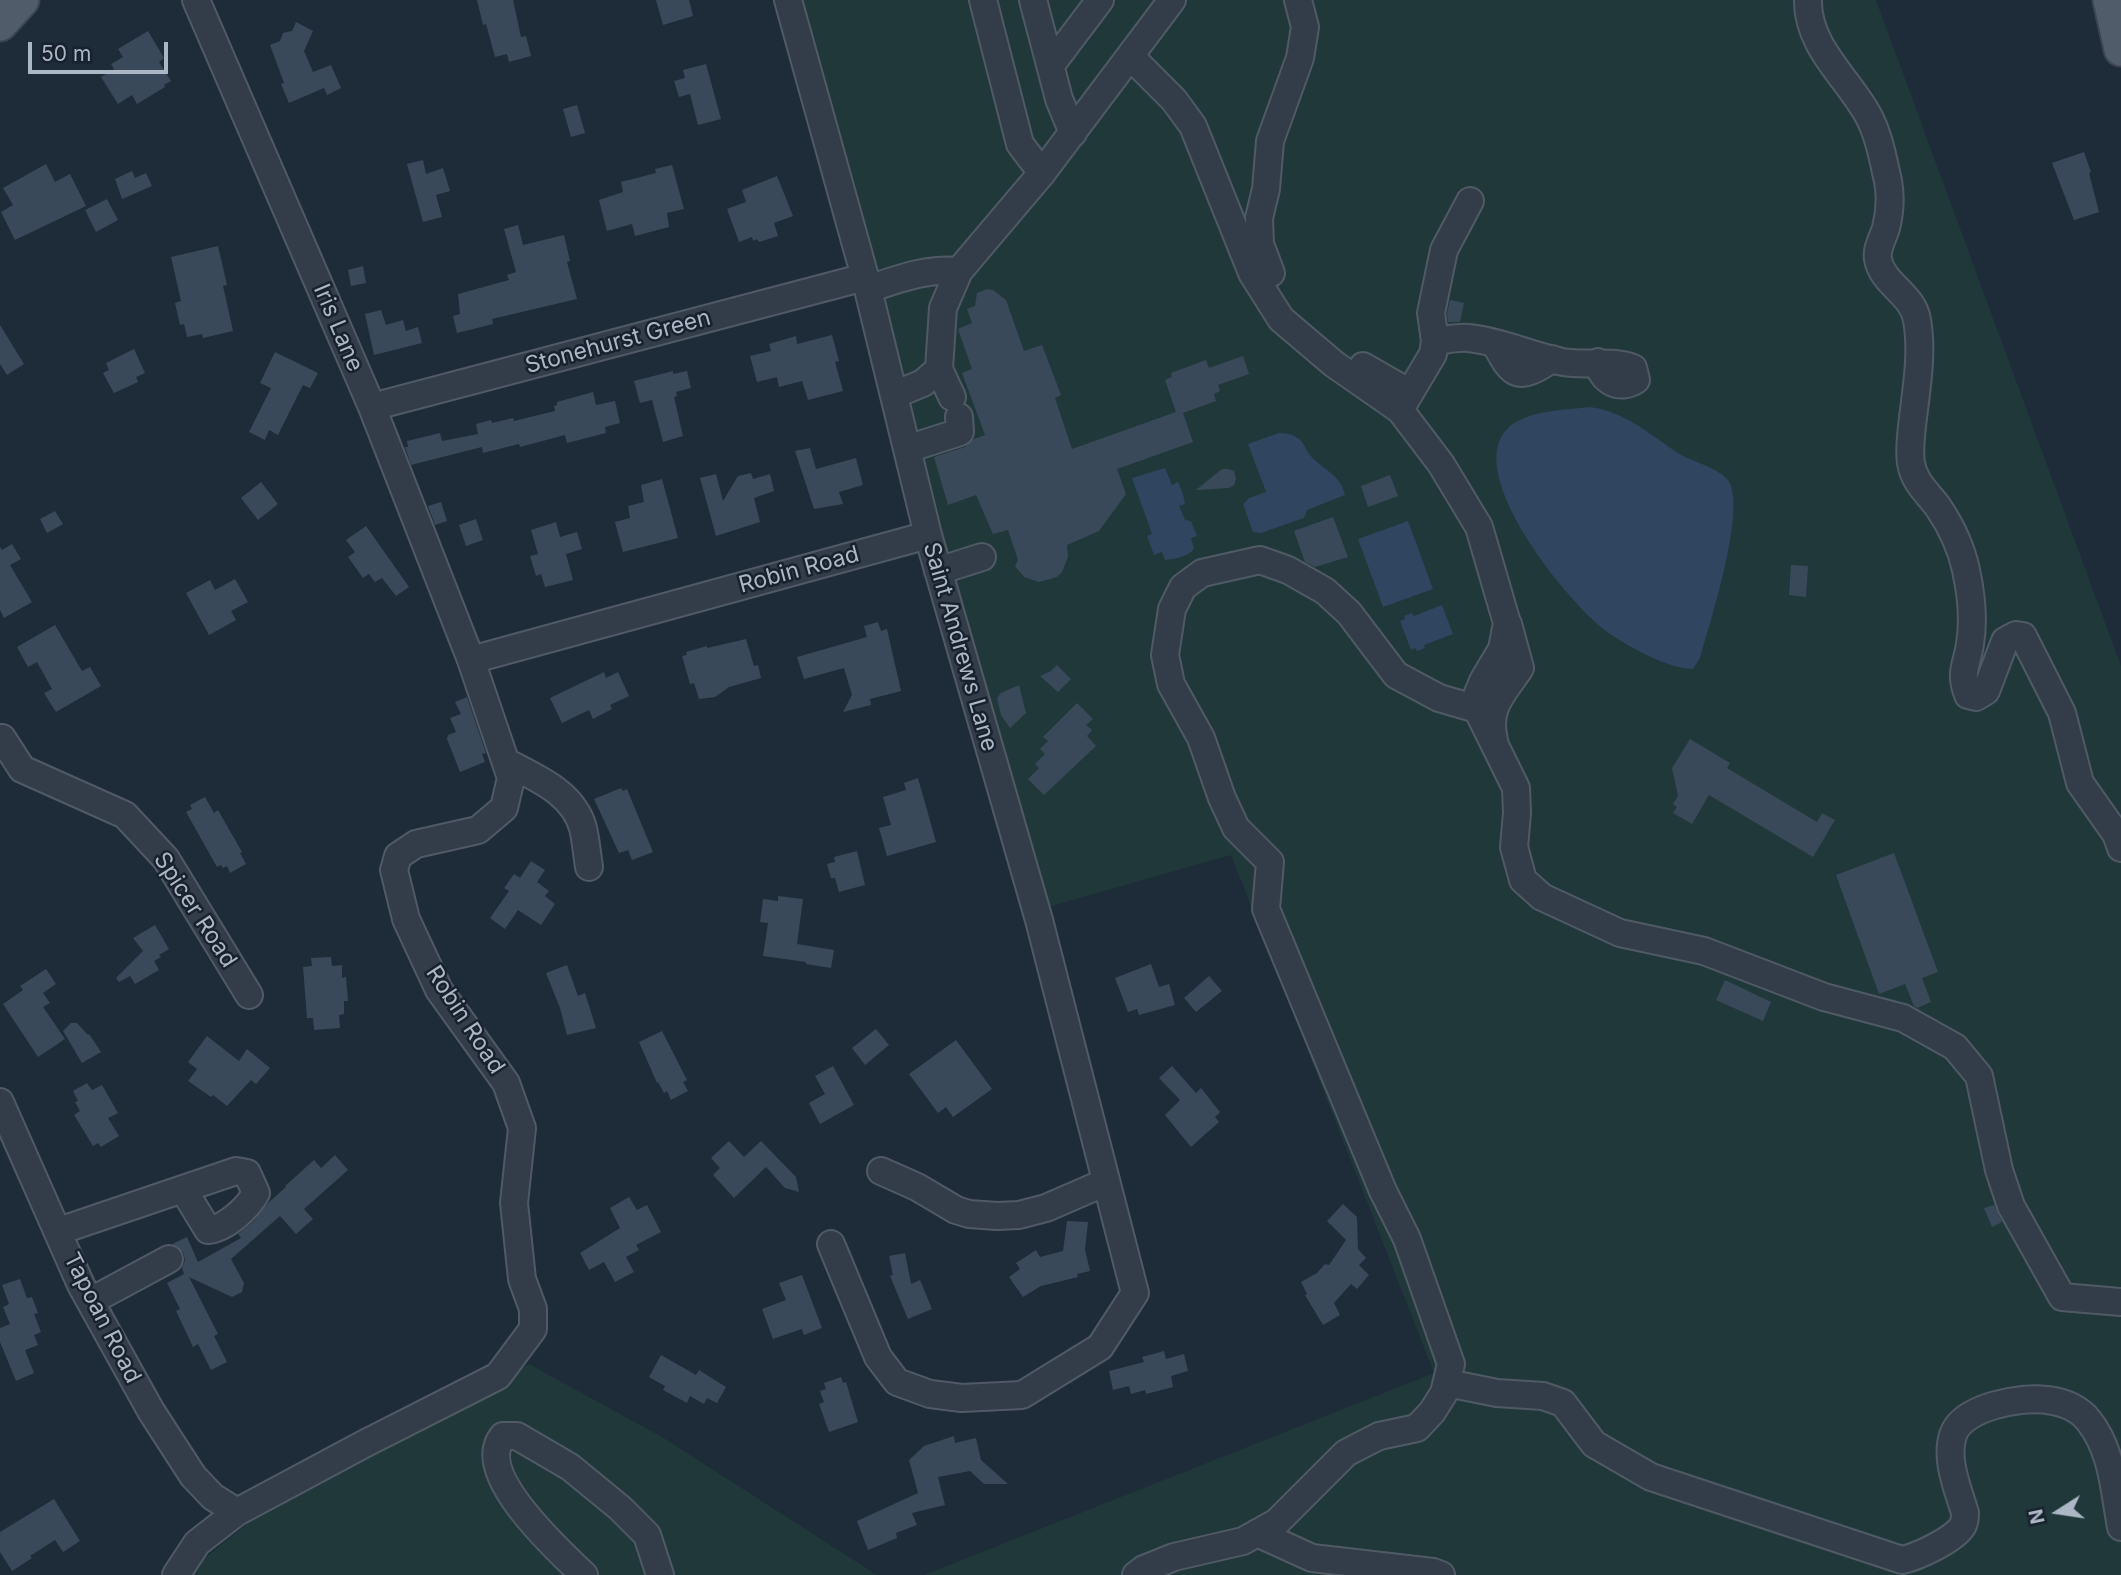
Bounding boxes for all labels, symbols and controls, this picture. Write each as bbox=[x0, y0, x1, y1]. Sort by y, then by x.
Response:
scale bar bbox=[32, 28, 172, 72]
text: 50 m bbox=[41, 41, 91, 66]
street label: Iris Lane bbox=[307, 280, 369, 376]
street label: Stonehurst Green bbox=[522, 304, 714, 380]
street label: Saint Andrews Lane bbox=[917, 539, 1003, 755]
street label: Robin Road bbox=[736, 541, 862, 599]
street label: Spicer Road bbox=[148, 847, 242, 973]
street label: Robin Road bbox=[420, 961, 510, 1079]
street label: Tapoan Road bbox=[57, 1248, 147, 1388]
north arrow bbox=[2023, 1477, 2093, 1547]
text: N bbox=[2024, 1507, 2050, 1526]

